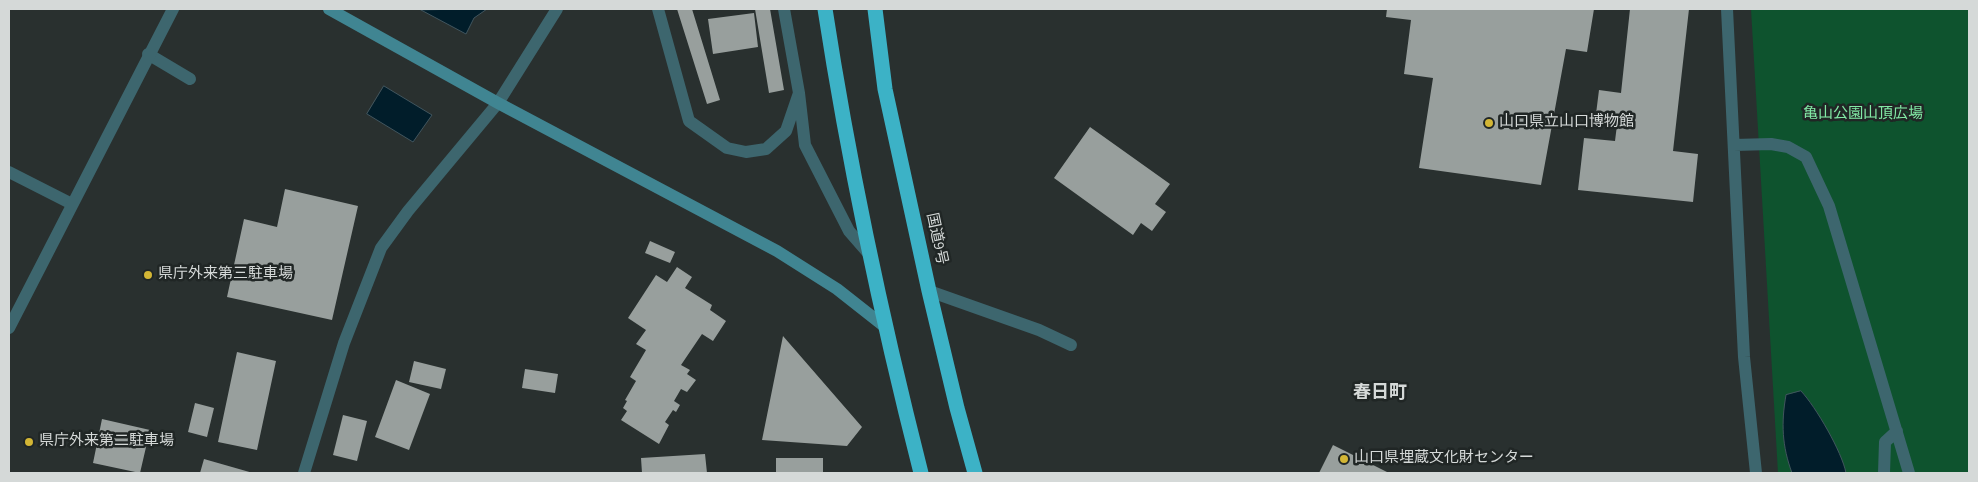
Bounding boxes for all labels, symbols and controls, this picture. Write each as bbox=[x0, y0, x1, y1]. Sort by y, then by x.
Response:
park label: 亀山公園山頂広場 bbox=[1803, 106, 1923, 124]
place label: 山口県立山口博物館 bbox=[1499, 114, 1634, 132]
marker: 山口県立山口博物館 bbox=[1483, 117, 1495, 129]
street label: 国道9号 bbox=[922, 211, 950, 267]
place label: 県庁外来第三駐車場 bbox=[158, 266, 293, 284]
marker: 県庁外来第三駐車場 bbox=[142, 269, 154, 281]
district label: 春日町 bbox=[1353, 383, 1407, 405]
place label: 県庁外来第二駐車場 bbox=[39, 433, 174, 451]
marker: 県庁外来第二駐車場 bbox=[23, 436, 35, 448]
place label: 山口県埋蔵文化財センター bbox=[1354, 450, 1534, 468]
marker: 山口県埋蔵文化財センター bbox=[1338, 453, 1350, 465]

